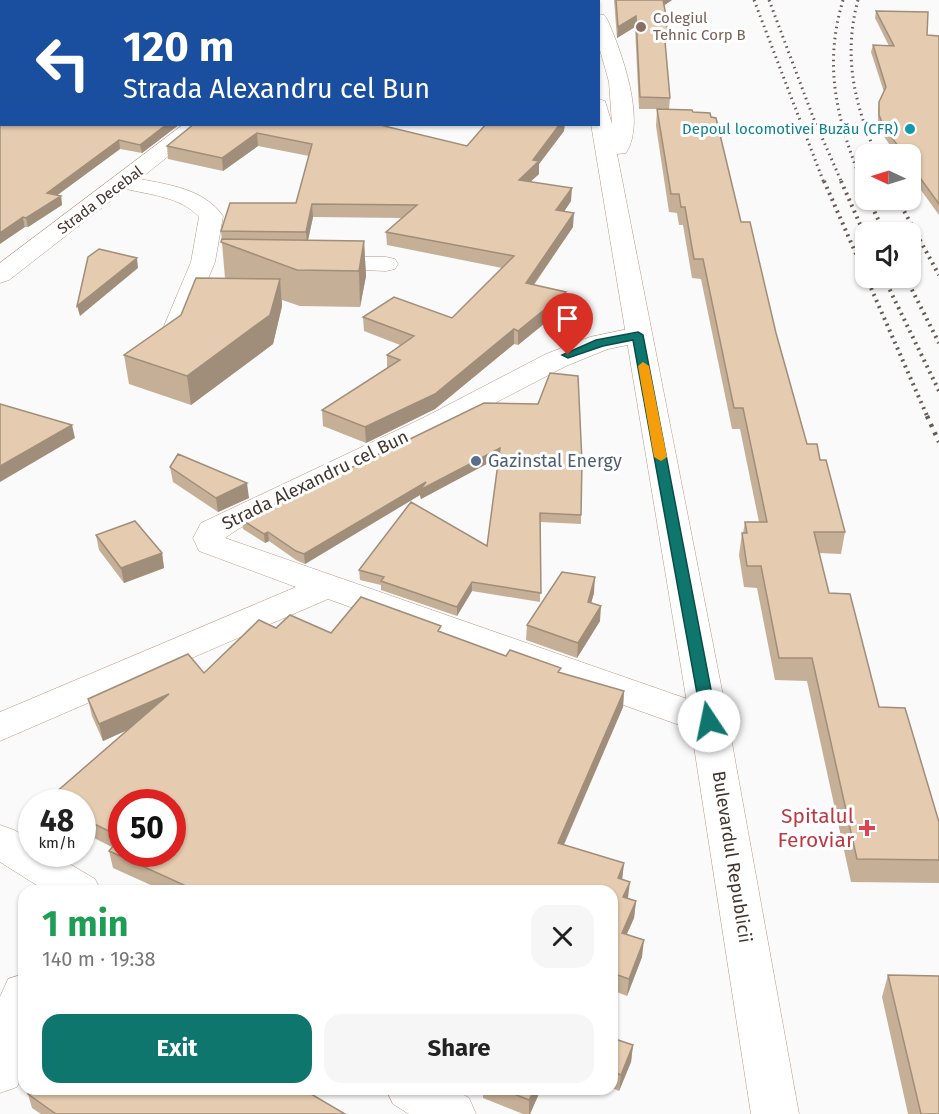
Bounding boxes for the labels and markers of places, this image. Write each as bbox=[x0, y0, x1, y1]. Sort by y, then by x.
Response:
place label: Colegiul Tehnic Corp B bbox=[653, 9, 746, 44]
marker: Colegiul Tehnic Corp B bbox=[634, 20, 648, 34]
place label: Depoul locomotivei Buzău (CFR) bbox=[682, 120, 898, 138]
marker: Depoul locomotivei Buzău (CFR) bbox=[903, 122, 917, 136]
pin bbox=[542, 293, 593, 355]
place label: Gazinstal Energy bbox=[488, 450, 622, 472]
marker: Gazinstal Energy bbox=[469, 454, 483, 468]
place label: Spitalul Feroviar bbox=[778, 803, 854, 853]
marker: Spitalul Feroviar bbox=[858, 819, 876, 837]

